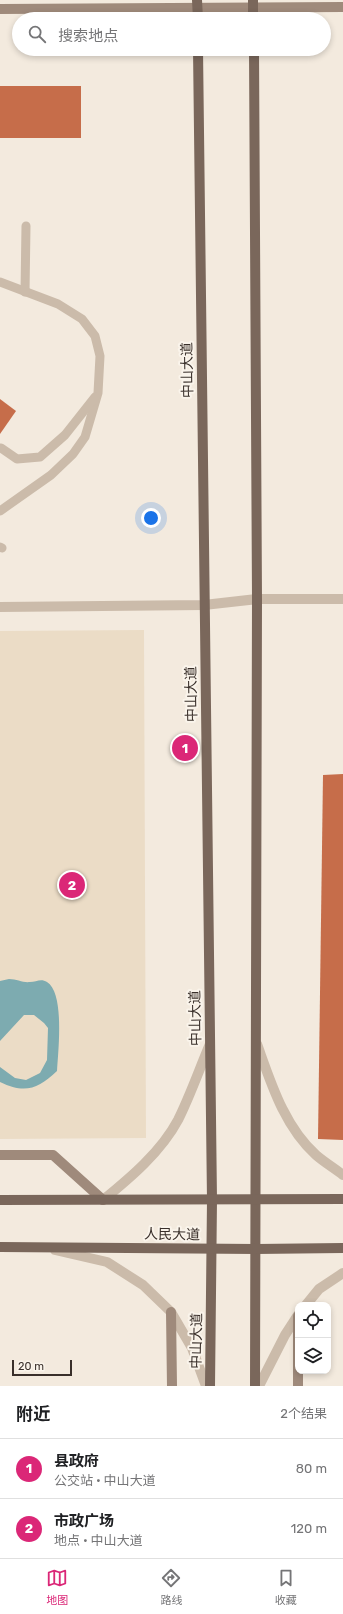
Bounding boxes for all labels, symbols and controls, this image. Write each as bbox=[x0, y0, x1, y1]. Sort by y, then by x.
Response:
search box bbox=[12, 12, 331, 56]
icon: search bbox=[26, 23, 48, 45]
text: 搜索地点 bbox=[58, 27, 118, 45]
street label: 中山大道 bbox=[179, 342, 196, 398]
your location bbox=[141, 508, 161, 528]
street label: 中山大道 bbox=[183, 666, 200, 722]
pin: 1 bbox=[172, 733, 198, 763]
pin: 2 bbox=[59, 870, 85, 900]
street label: 中山大道 bbox=[187, 990, 204, 1046]
street label: 人民大道 bbox=[144, 1226, 200, 1243]
map controls bbox=[295, 1302, 331, 1374]
button: locate bbox=[295, 1302, 331, 1338]
street label: 中山大道 bbox=[188, 1313, 205, 1369]
button: layers bbox=[295, 1338, 331, 1374]
scale bar bbox=[12, 1358, 72, 1377]
text: 20 m bbox=[18, 1360, 44, 1373]
text: 附近 bbox=[16, 1404, 50, 1424]
text: 2个结果 bbox=[280, 1406, 327, 1421]
text: 县政府 bbox=[54, 1452, 99, 1470]
text: 1 bbox=[26, 1461, 32, 1476]
text: 80 m bbox=[296, 1461, 327, 1476]
text: 公交站 · 中山大道 bbox=[54, 1473, 156, 1488]
text: 市政广场 bbox=[54, 1512, 114, 1530]
text: 2 bbox=[25, 1521, 33, 1536]
text: 120 m bbox=[291, 1521, 327, 1536]
text: 地点 · 中山大道 bbox=[54, 1533, 143, 1548]
tab: 地图 bbox=[46, 1567, 68, 1607]
tab: 路线 bbox=[160, 1567, 182, 1607]
tab: 收藏 bbox=[275, 1567, 297, 1607]

